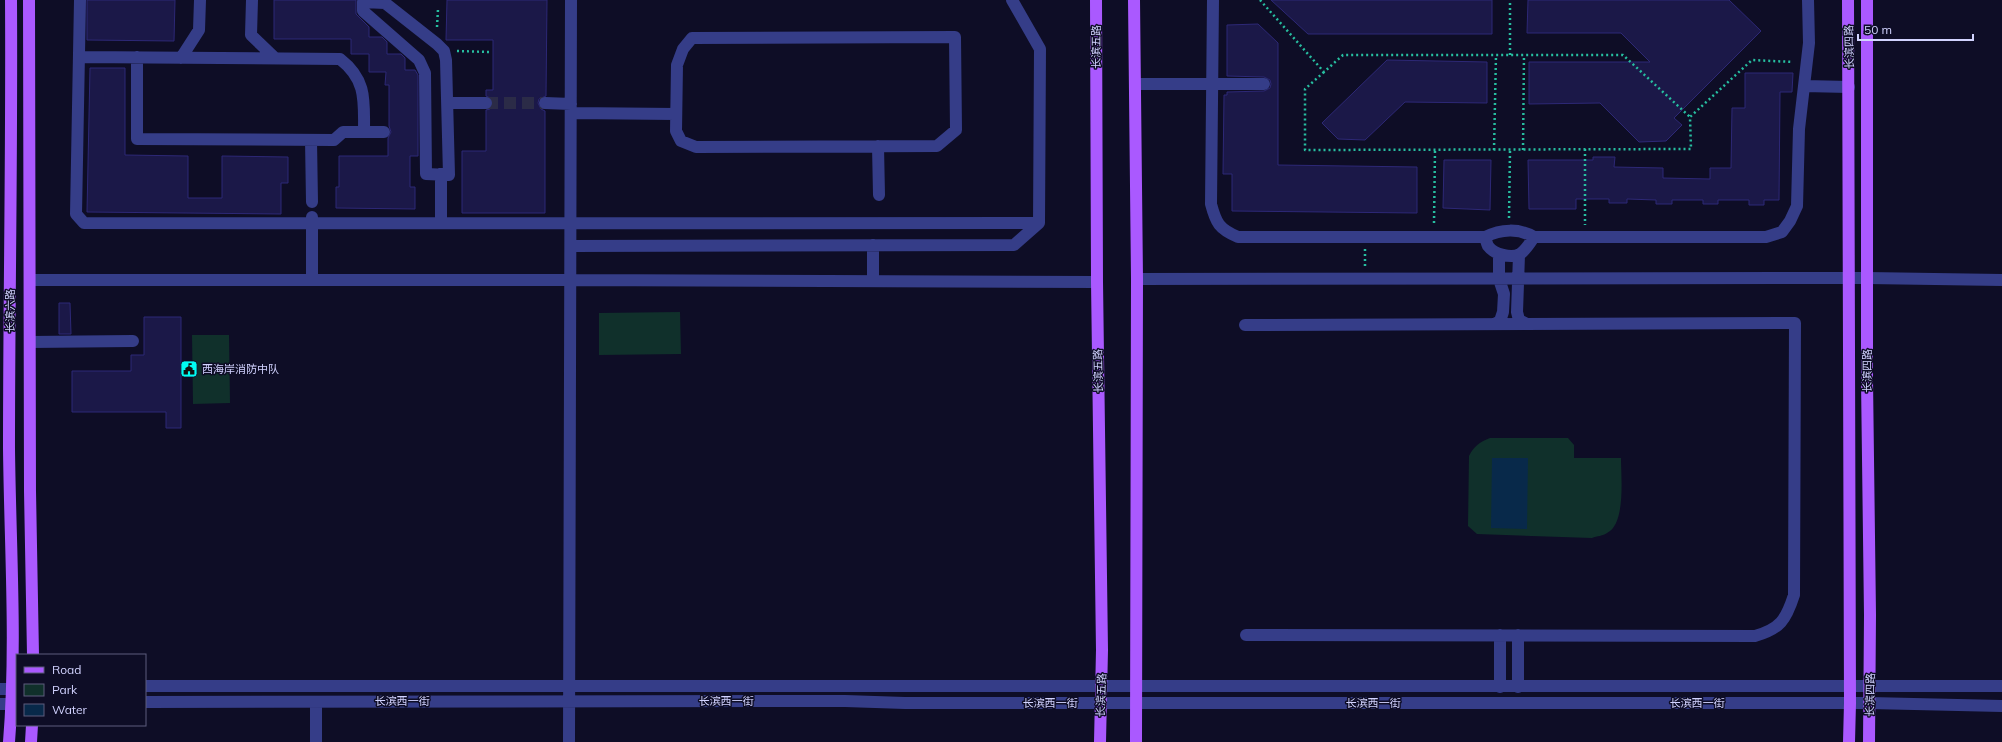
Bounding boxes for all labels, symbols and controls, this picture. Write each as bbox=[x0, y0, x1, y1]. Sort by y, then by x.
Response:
scale bar bbox=[1858, 16, 1973, 42]
text: 50 m bbox=[1864, 22, 1892, 37]
street label: 长滨五路 bbox=[1089, 25, 1103, 69]
street label: 长滨四路 bbox=[1842, 25, 1856, 69]
street label: 长滨六路 bbox=[3, 289, 17, 333]
street label: 长滨五路 bbox=[1091, 349, 1105, 393]
street label: 长滨四路 bbox=[1860, 349, 1874, 393]
public building icon: 西海岸消防中队 bbox=[179, 359, 199, 379]
place label: 西海岸消防中队 bbox=[202, 362, 279, 376]
legend bbox=[16, 654, 146, 726]
text: Road bbox=[52, 662, 81, 677]
street label: 长滨五路 bbox=[1093, 673, 1109, 717]
street label: 长滨四路 bbox=[1863, 673, 1877, 717]
text: Park bbox=[52, 682, 78, 697]
street label: 长滨西一街 bbox=[375, 694, 430, 708]
street label: 长滨西一街 bbox=[699, 694, 754, 708]
street label: 长滨西一街 bbox=[1023, 696, 1078, 710]
street label: 长滨西一街 bbox=[1346, 696, 1401, 710]
street label: 长滨西一街 bbox=[1670, 696, 1725, 710]
text: Water bbox=[52, 702, 88, 717]

